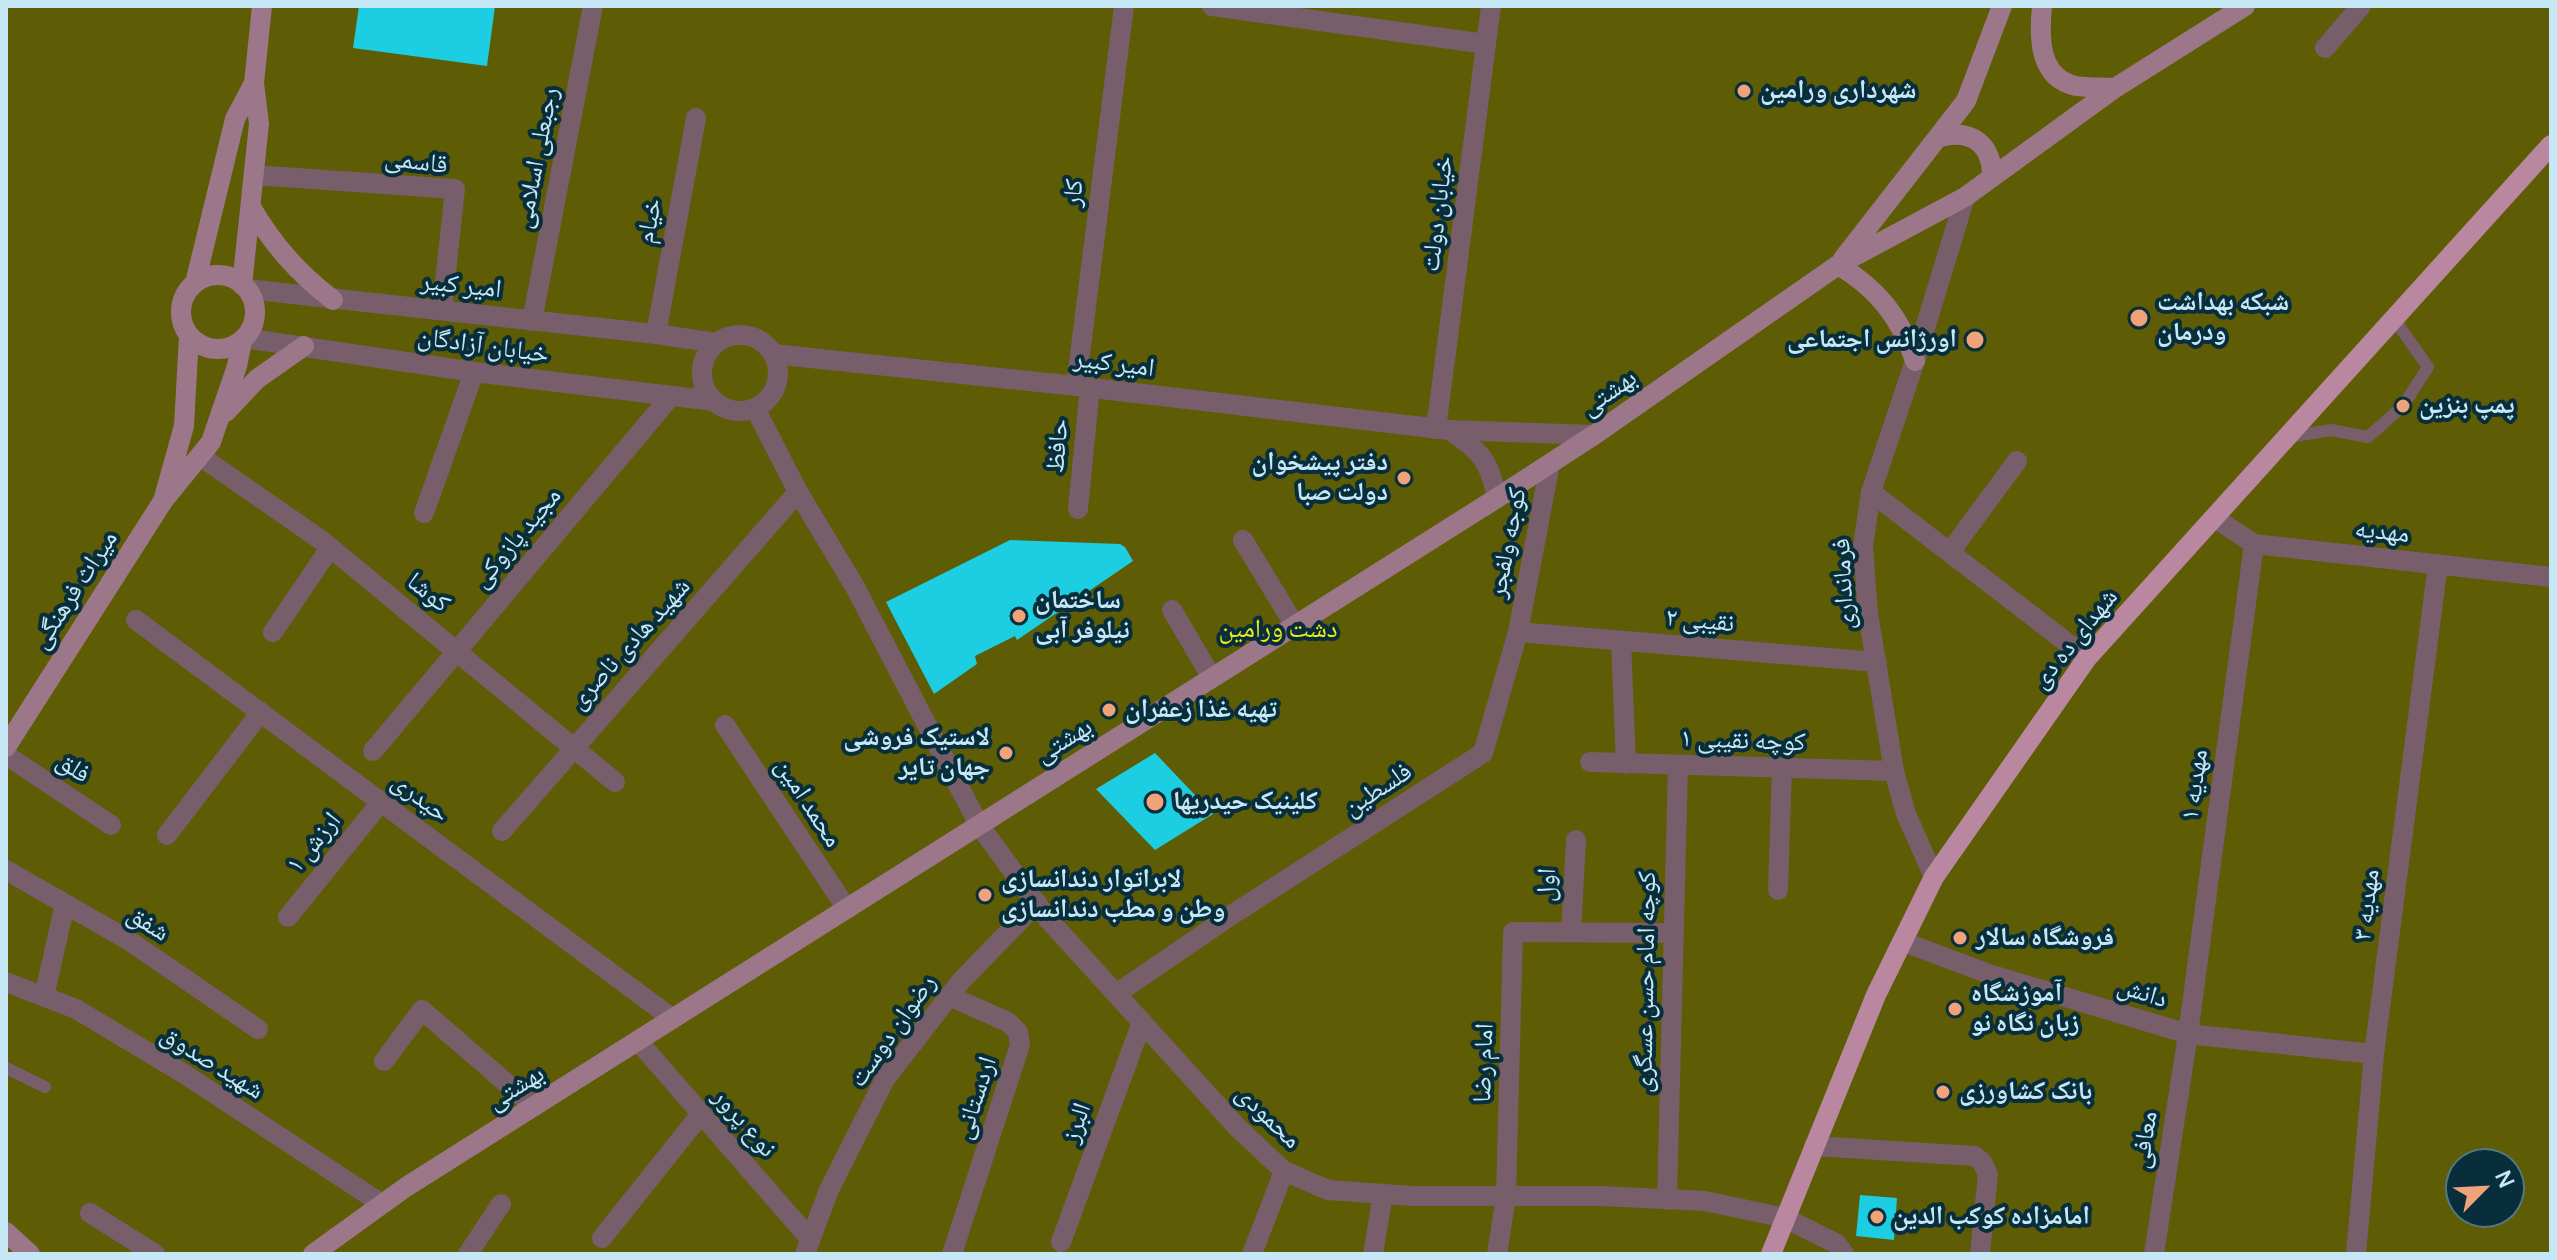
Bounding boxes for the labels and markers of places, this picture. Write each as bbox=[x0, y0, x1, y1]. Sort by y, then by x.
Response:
place label: شهرداری ورامین bbox=[1760, 75, 1916, 107]
marker: شهرداری ورامین bbox=[1735, 82, 1753, 100]
place label: شبکه بهداشت ودرمان bbox=[2157, 287, 2289, 348]
marker: شبکه بهداشت ودرمان bbox=[2128, 307, 2150, 329]
place label: اورژانس اجتماعی bbox=[1787, 324, 1957, 356]
marker: اورژانس اجتماعی bbox=[1964, 329, 1986, 351]
place label: پمپ بنزین bbox=[2419, 390, 2515, 422]
marker: پمپ بنزین bbox=[2394, 397, 2412, 415]
place label: دفتر پیشخوان دولت صبا bbox=[1252, 447, 1388, 508]
marker: دفتر پیشخوان دولت صبا bbox=[1395, 469, 1413, 487]
place label: ساختمان نیلوفر آبی bbox=[1035, 585, 1130, 646]
marker: ساختمان نیلوفر آبی bbox=[1010, 607, 1028, 625]
place label: تهیه غذا زعفران bbox=[1125, 694, 1277, 726]
marker: تهیه غذا زعفران bbox=[1100, 701, 1118, 719]
place label: لاستیک فروشی جهان تایر bbox=[843, 722, 990, 784]
marker: لاستیک فروشی جهان تایر bbox=[997, 744, 1015, 762]
place label: کلینیک حیدریها bbox=[1173, 786, 1318, 818]
marker: کلینیک حیدریها bbox=[1144, 791, 1166, 813]
place label: لابراتوار دندانسازی وطن و مطب دندانسازی bbox=[1001, 864, 1225, 926]
marker: لابراتوار دندانسازی وطن و مطب دندانسازی bbox=[976, 886, 994, 904]
place label: فروشگاه سالار bbox=[1976, 922, 2114, 954]
marker: فروشگاه سالار bbox=[1951, 929, 1969, 947]
place label: آموزشگاه زبان نگاه نو bbox=[1971, 978, 2079, 1040]
marker: آموزشگاه زبان نگاه نو bbox=[1946, 1000, 1964, 1018]
place label: بانک کشاورزی bbox=[1959, 1076, 2092, 1108]
marker: بانک کشاورزی bbox=[1934, 1083, 1952, 1101]
place label: امامزاده کوکب الدین bbox=[1893, 1201, 2090, 1233]
marker: امامزاده کوکب الدین bbox=[1868, 1208, 1886, 1226]

